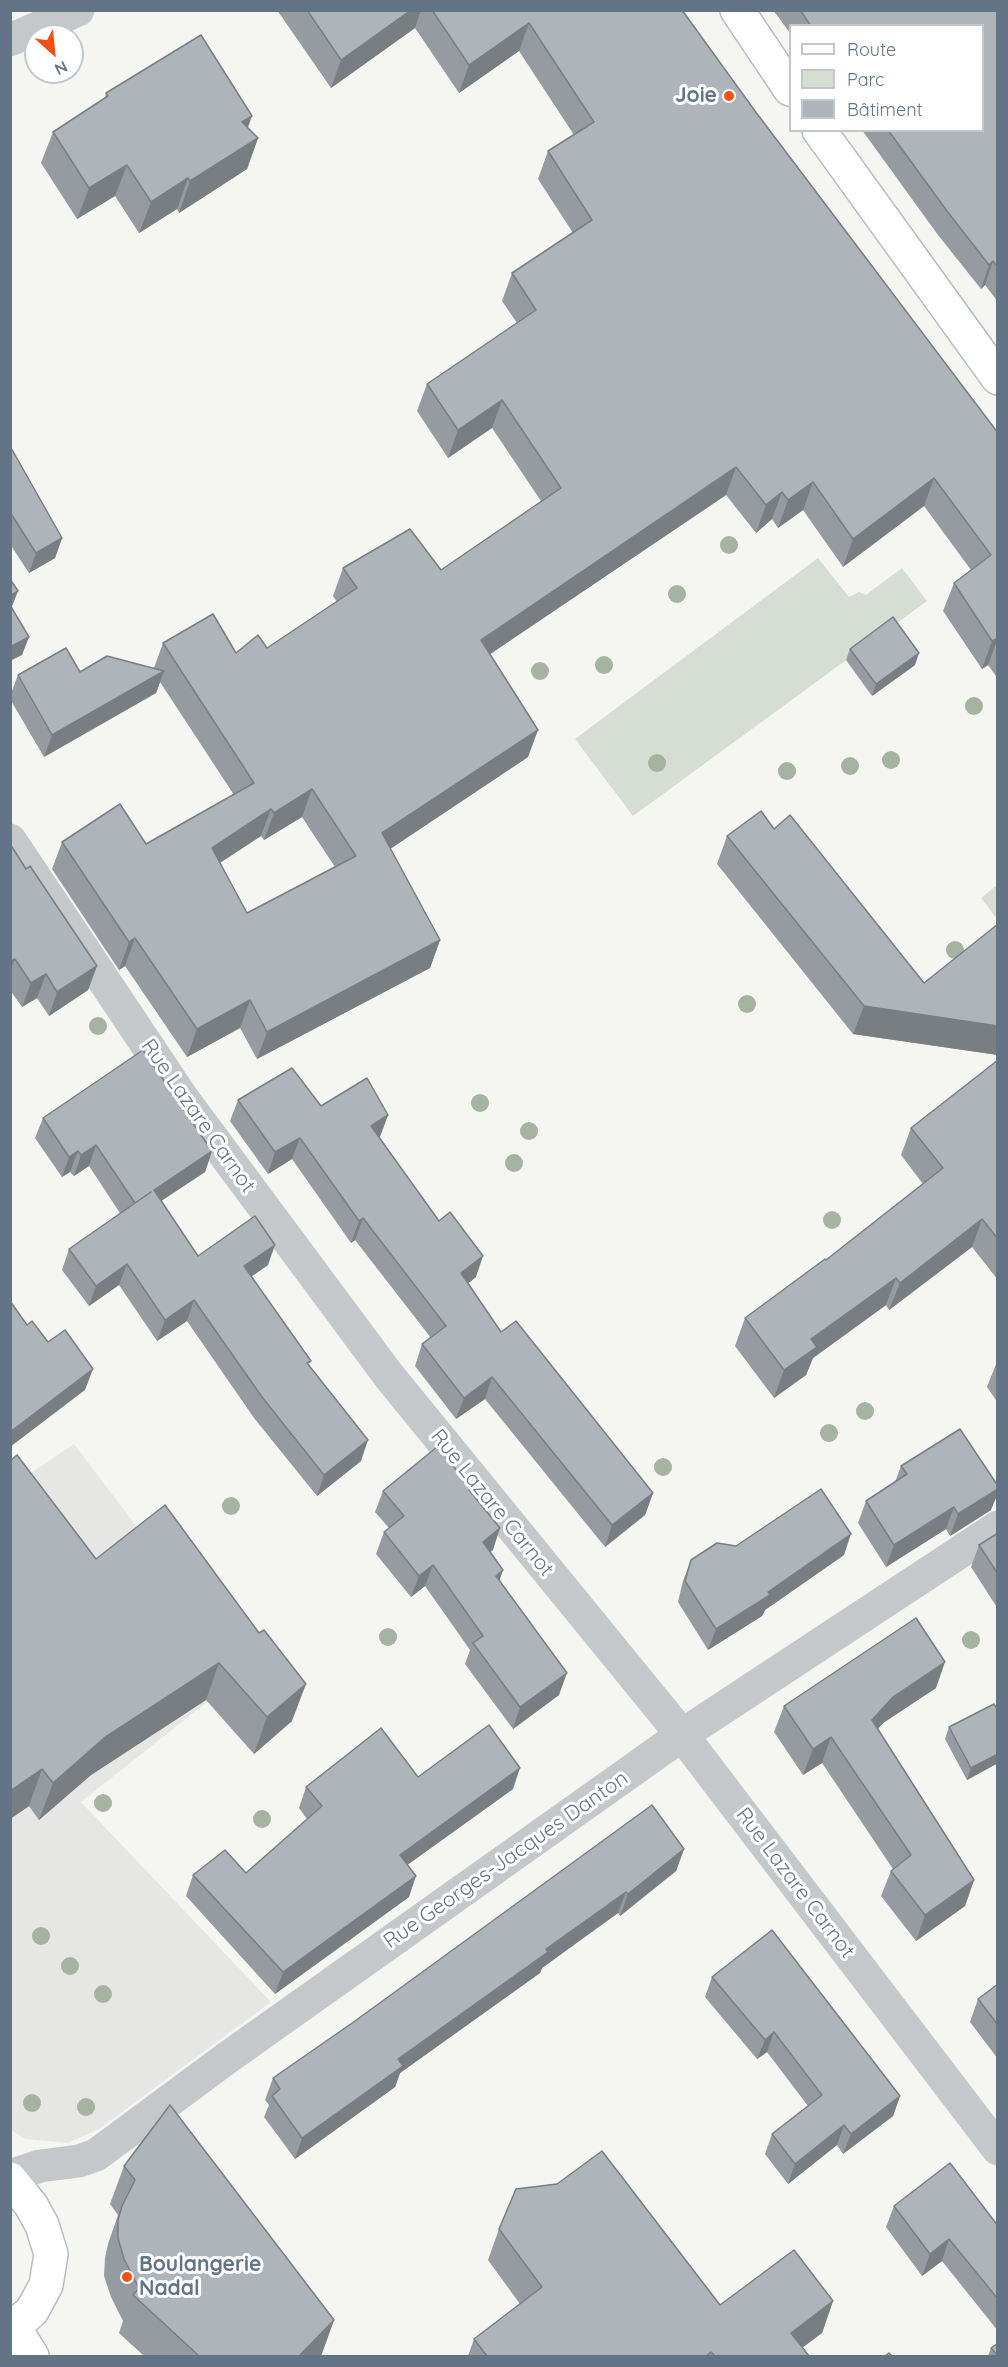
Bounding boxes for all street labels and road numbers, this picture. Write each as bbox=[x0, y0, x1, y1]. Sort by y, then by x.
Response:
street label: Rue Lazare Carnot bbox=[136, 1034, 260, 1198]
street label: Rue Lazare Carnot bbox=[425, 1424, 559, 1582]
street label: Rue Georges-Jacques Danton bbox=[379, 1766, 633, 1954]
street label: Rue Lazare Carnot bbox=[730, 1803, 860, 1963]

